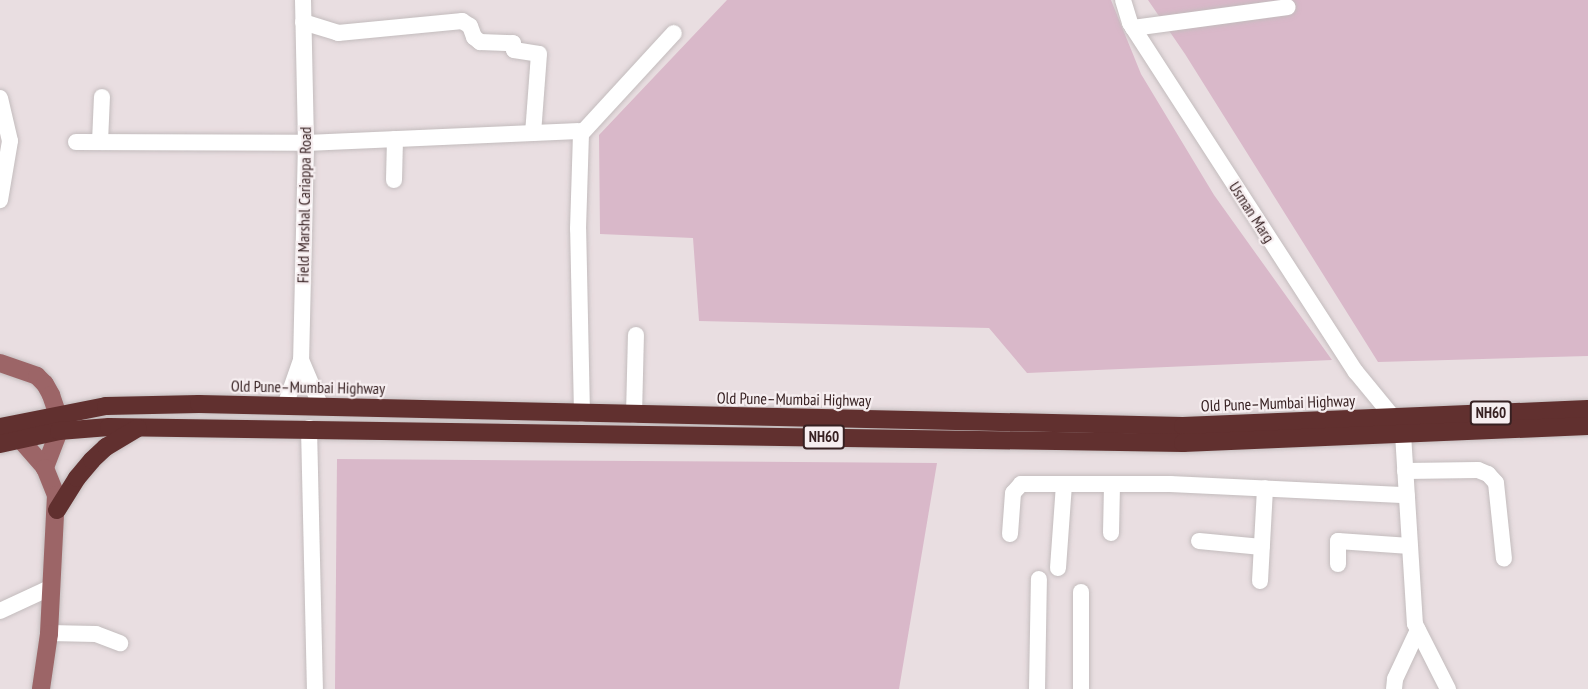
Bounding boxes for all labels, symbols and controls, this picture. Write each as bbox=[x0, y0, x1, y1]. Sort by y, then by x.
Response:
street label: Field Marshal Cariappa Road bbox=[293, 127, 315, 283]
street label: Usman Marg bbox=[1225, 178, 1279, 246]
street label: Old Pune–Mumbai Highway bbox=[231, 376, 385, 398]
street label: Old Pune–Mumbai Highway bbox=[717, 388, 871, 410]
street label: Old Pune–Mumbai Highway bbox=[1201, 391, 1355, 415]
road number: NH60 bbox=[1468, 401, 1514, 425]
road number: NH60 bbox=[802, 425, 846, 449]

